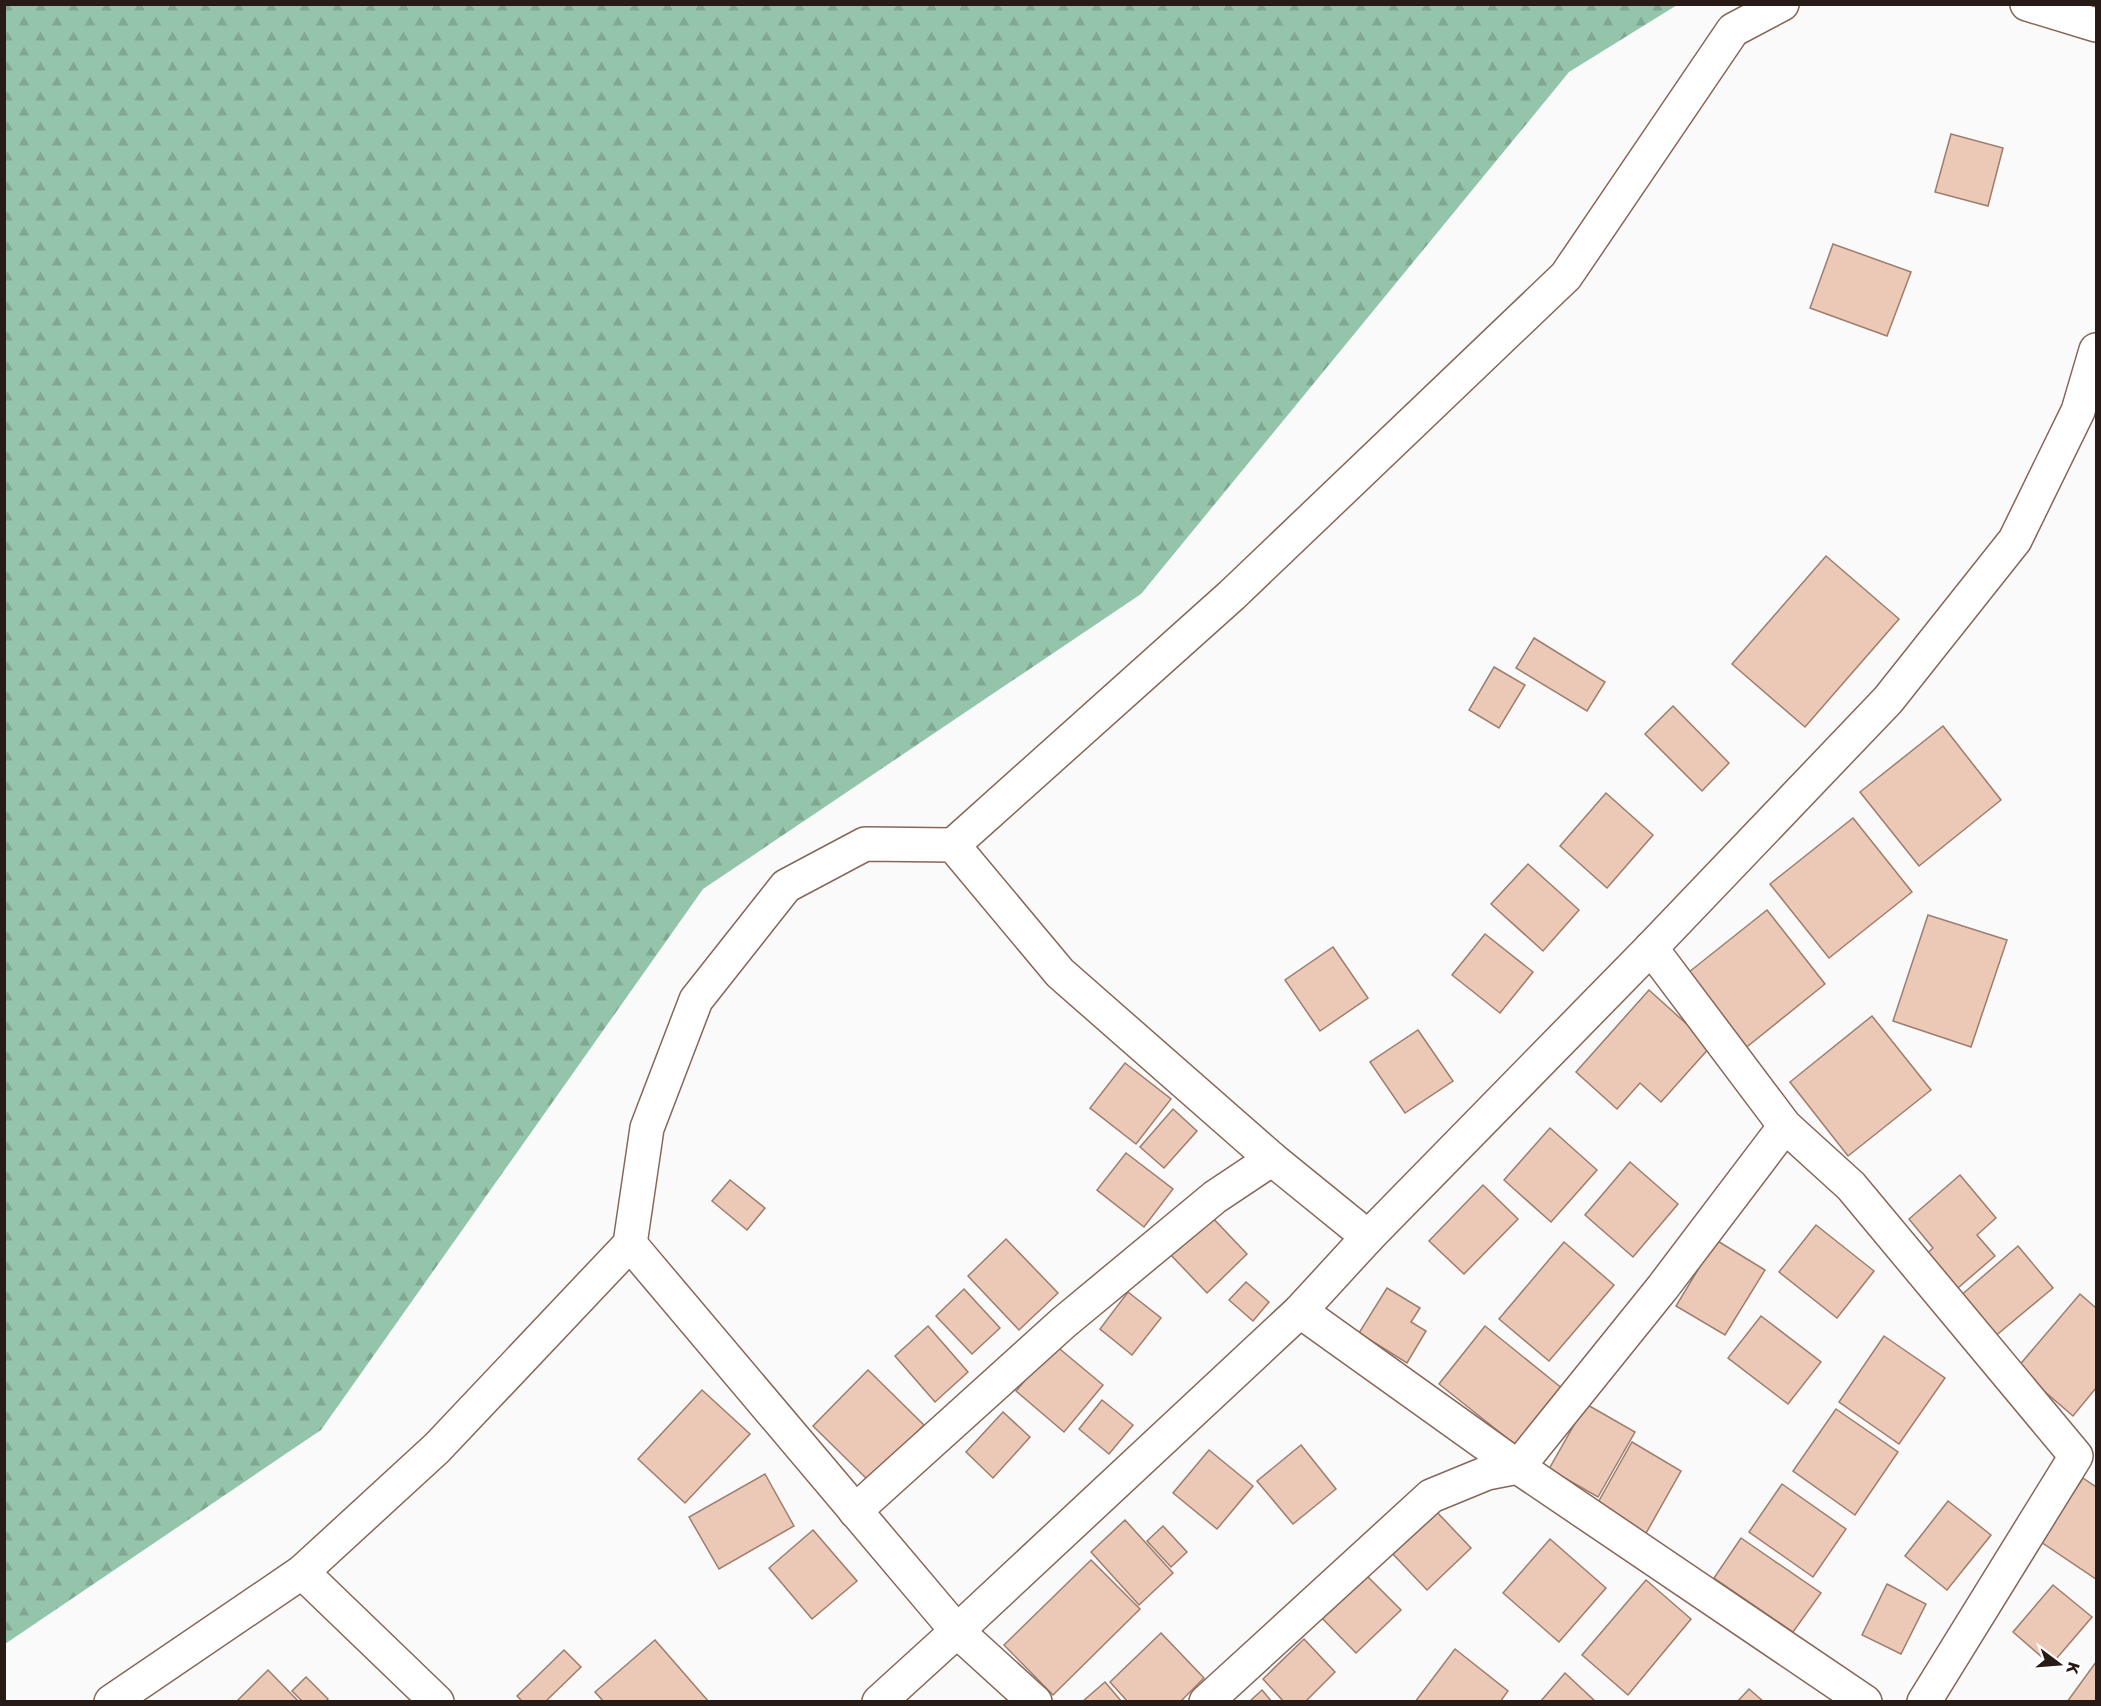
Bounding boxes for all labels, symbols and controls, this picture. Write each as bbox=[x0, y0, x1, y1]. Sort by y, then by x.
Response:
north arrow bbox=[2029, 1634, 2089, 1694]
text: K bbox=[2062, 1660, 2085, 1677]

